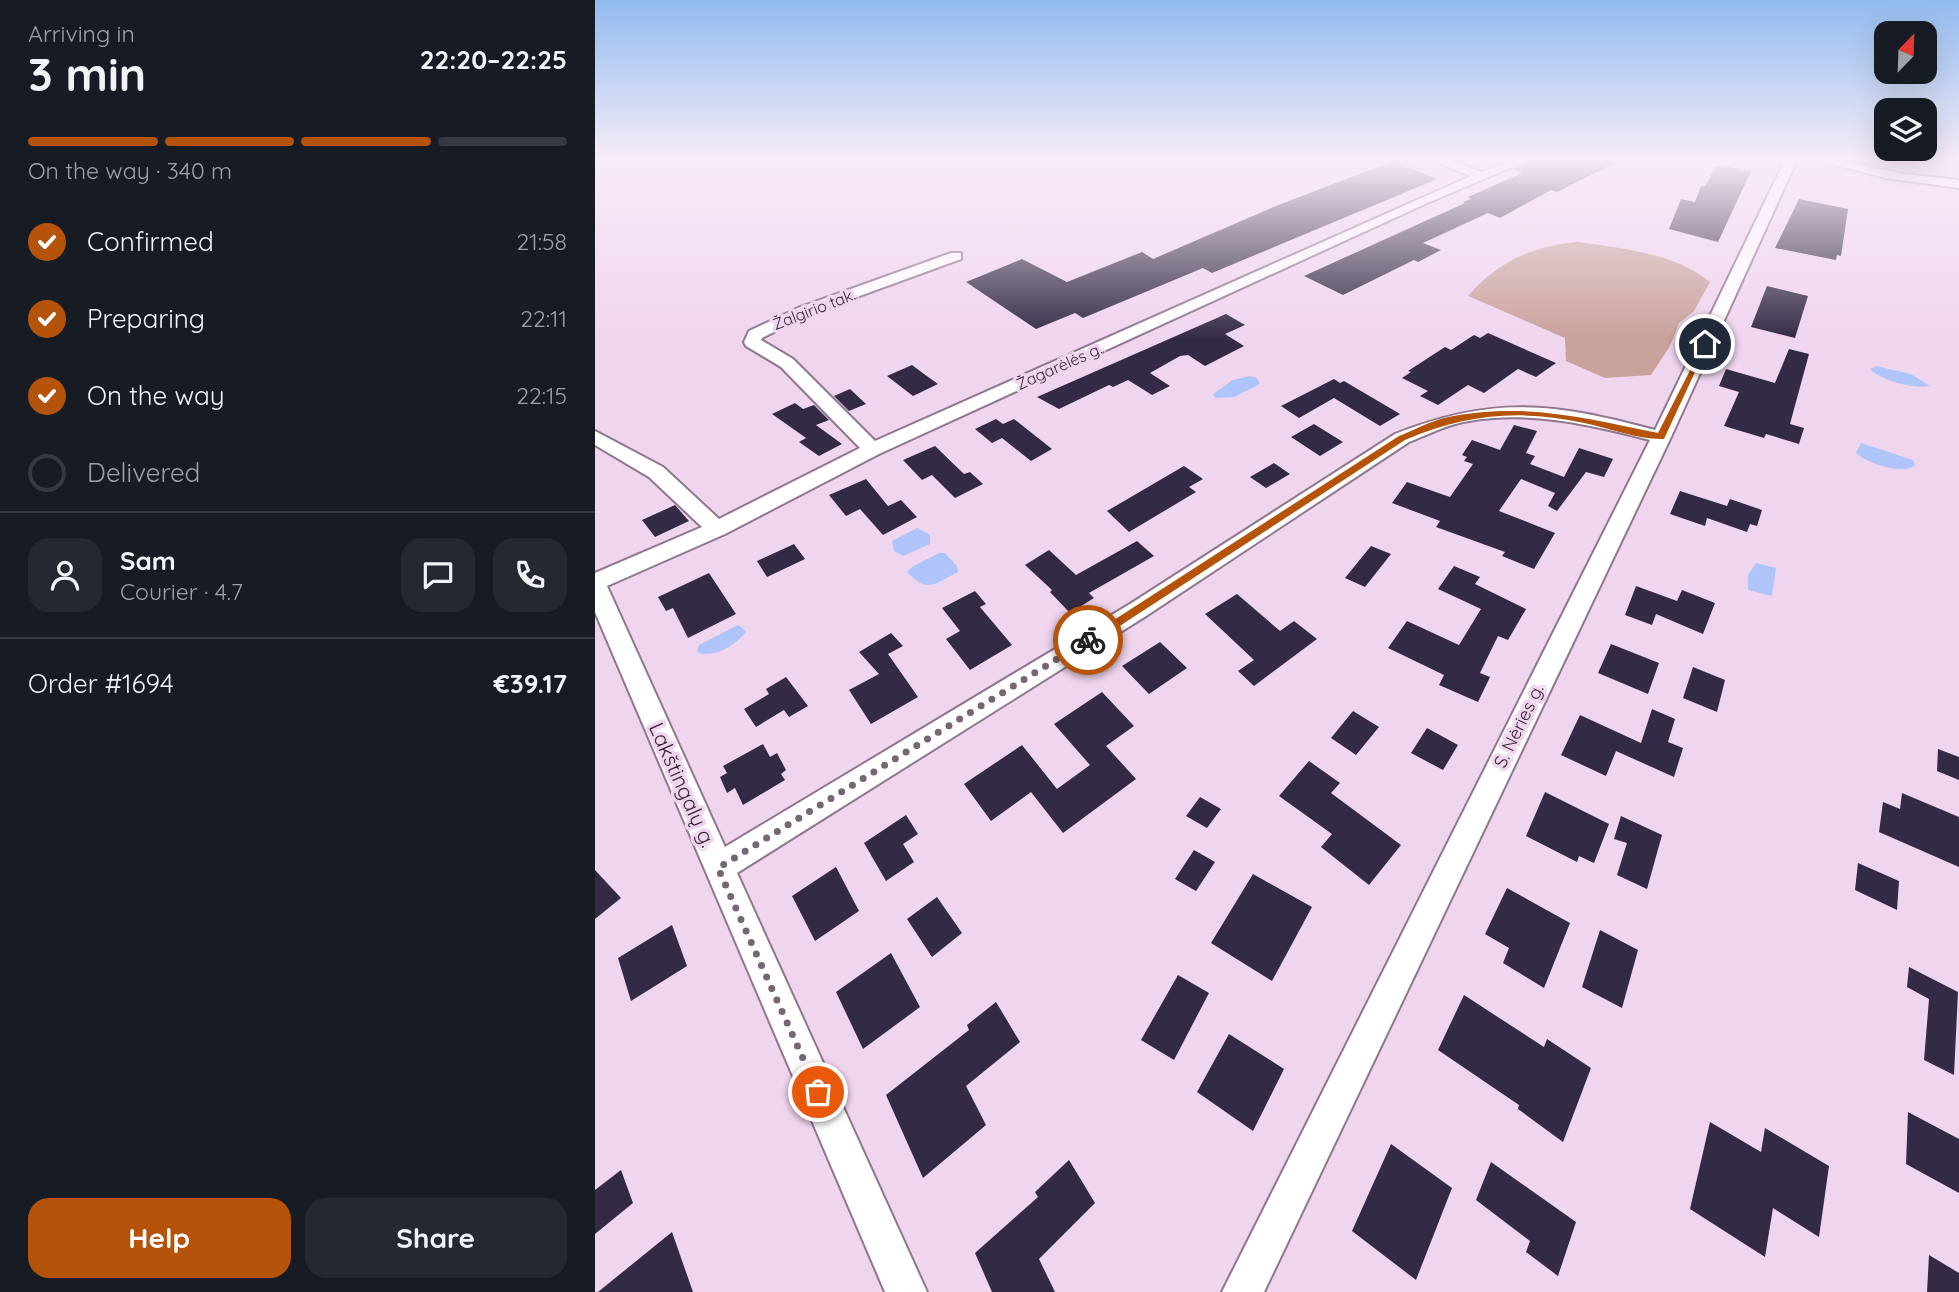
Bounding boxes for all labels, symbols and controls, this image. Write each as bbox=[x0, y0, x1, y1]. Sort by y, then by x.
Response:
text: Arriving in bbox=[28, 19, 135, 48]
north arrow bbox=[1874, 21, 1937, 84]
map controls bbox=[1874, 21, 1937, 161]
text: 22:20–22:25 bbox=[420, 43, 567, 76]
text: 3 min bbox=[28, 45, 146, 103]
button: layers bbox=[1874, 98, 1937, 161]
text: On the way · 340 m bbox=[28, 156, 232, 185]
icon: check bbox=[28, 223, 66, 261]
text: Confirmed bbox=[87, 225, 214, 258]
text: 21:58 bbox=[516, 227, 567, 256]
street label: Žalgirio tak. bbox=[770, 284, 858, 334]
icon: check bbox=[28, 300, 66, 338]
text: Preparing bbox=[87, 302, 205, 335]
text: 22:11 bbox=[520, 304, 567, 333]
pin bbox=[1675, 314, 1735, 374]
icon: home bbox=[1686, 325, 1724, 363]
street label: Žagarėlės g. bbox=[1013, 338, 1105, 394]
icon: check bbox=[28, 377, 66, 415]
text: On the way bbox=[87, 379, 225, 412]
text: 22:15 bbox=[516, 381, 567, 410]
text: Delivered bbox=[87, 456, 200, 489]
button: person bbox=[28, 538, 102, 612]
button: chat bbox=[401, 538, 475, 612]
button: phone bbox=[493, 538, 567, 612]
text: Sam bbox=[120, 544, 176, 577]
text: Courier · 4.7 bbox=[120, 577, 243, 606]
courier bbox=[1053, 605, 1123, 675]
icon: bike bbox=[1069, 621, 1107, 659]
text: Order #1694 bbox=[28, 667, 174, 700]
text: €39.17 bbox=[493, 667, 567, 700]
street label: S. Nėries g. bbox=[1488, 680, 1549, 771]
street label: Lakštingalų g. bbox=[644, 718, 722, 851]
pin bbox=[788, 1062, 848, 1122]
icon: bag bbox=[799, 1073, 837, 1111]
button: Help bbox=[28, 1198, 291, 1278]
button: Share bbox=[305, 1198, 567, 1278]

